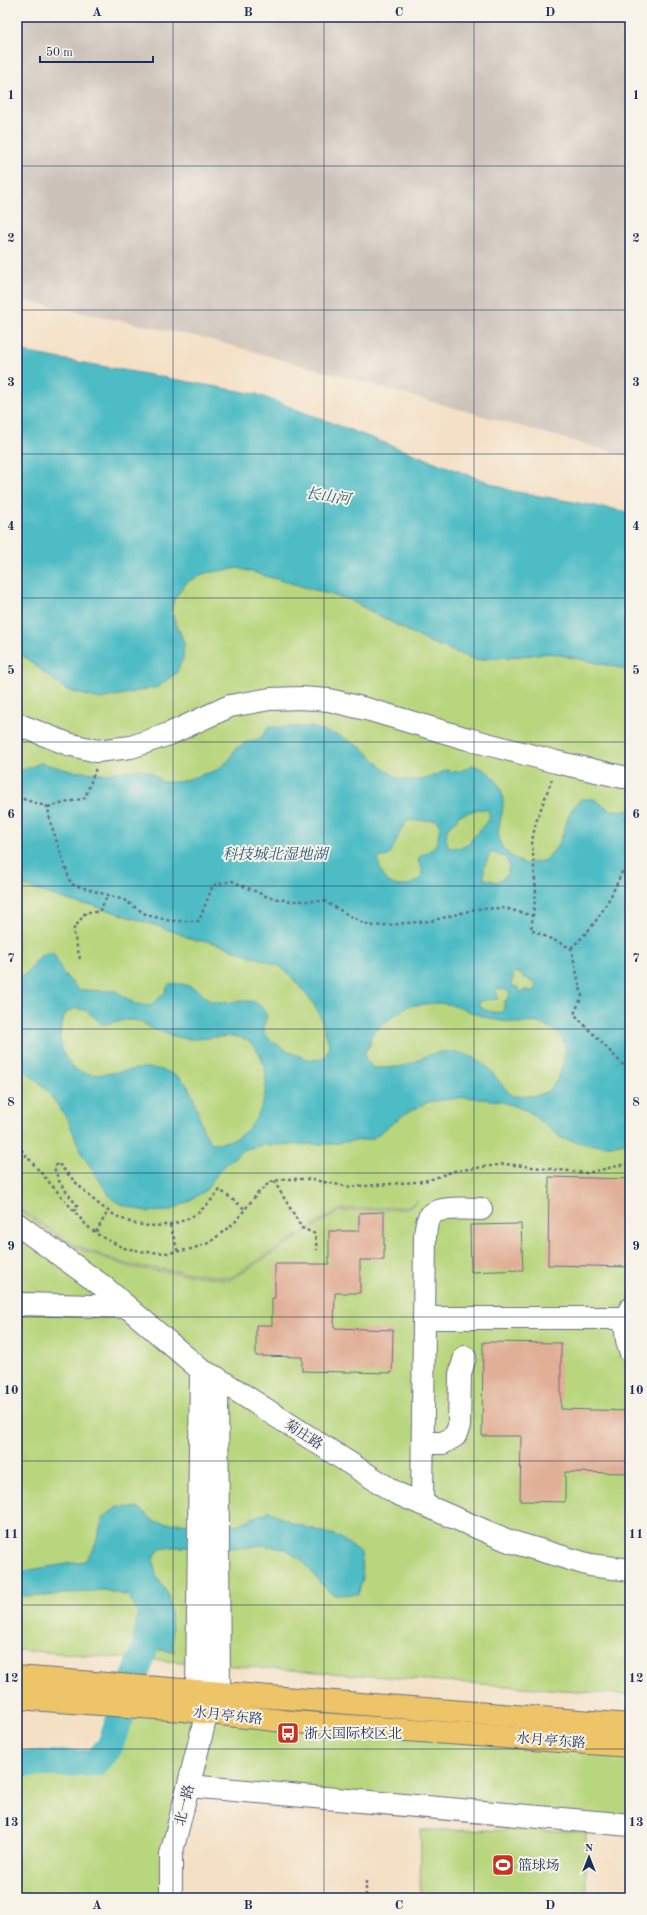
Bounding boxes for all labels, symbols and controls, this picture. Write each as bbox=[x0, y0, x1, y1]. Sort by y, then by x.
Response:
text: A bbox=[92, 6, 102, 19]
text: B bbox=[243, 6, 253, 19]
text: C bbox=[395, 6, 403, 19]
text: D bbox=[545, 6, 555, 19]
scale bar bbox=[40, 38, 153, 64]
text: 50 m bbox=[46, 46, 73, 59]
text: 1 bbox=[7, 89, 15, 102]
text: 1 bbox=[632, 89, 640, 102]
text: 2 bbox=[7, 232, 15, 245]
text: 2 bbox=[632, 232, 640, 245]
text: 3 bbox=[7, 376, 15, 389]
text: 3 bbox=[632, 376, 640, 389]
water label: 长山河 bbox=[304, 485, 354, 509]
text: 4 bbox=[7, 520, 15, 533]
text: 4 bbox=[632, 520, 640, 533]
text: 5 bbox=[7, 664, 15, 677]
text: 5 bbox=[632, 664, 640, 677]
text: 6 bbox=[7, 808, 15, 821]
text: 6 bbox=[632, 808, 640, 821]
water label: 科技城北湿地湖 bbox=[222, 846, 330, 863]
text: 7 bbox=[7, 952, 15, 965]
text: 7 bbox=[632, 952, 640, 965]
text: 8 bbox=[7, 1096, 15, 1109]
text: 8 bbox=[632, 1096, 640, 1109]
text: 9 bbox=[7, 1240, 15, 1253]
text: 9 bbox=[632, 1240, 640, 1253]
text: 10 bbox=[3, 1384, 19, 1397]
text: 10 bbox=[628, 1384, 644, 1397]
street label: 菊庄路 bbox=[282, 1417, 325, 1452]
text: 11 bbox=[3, 1528, 19, 1541]
text: 11 bbox=[628, 1528, 644, 1541]
text: 12 bbox=[3, 1672, 19, 1685]
text: 12 bbox=[628, 1672, 644, 1685]
street label: 水月亭东路 bbox=[192, 1704, 264, 1727]
bus stop icon: 浙大国际校区北 bbox=[275, 1720, 301, 1746]
place label: 浙大国际校区北 bbox=[304, 1726, 402, 1741]
street label: 水月亭东路 bbox=[516, 1731, 586, 1750]
street label: 北一路 bbox=[172, 1783, 197, 1827]
text: 13 bbox=[3, 1816, 19, 1829]
text: 13 bbox=[628, 1816, 644, 1829]
north arrow bbox=[569, 1837, 609, 1877]
text: N bbox=[585, 1843, 594, 1854]
sports icon: 篮球场 bbox=[490, 1852, 516, 1878]
place label: 篮球场 bbox=[518, 1858, 560, 1873]
text: A bbox=[92, 1899, 102, 1912]
text: B bbox=[243, 1899, 253, 1912]
text: C bbox=[395, 1899, 403, 1912]
text: D bbox=[545, 1899, 555, 1912]

